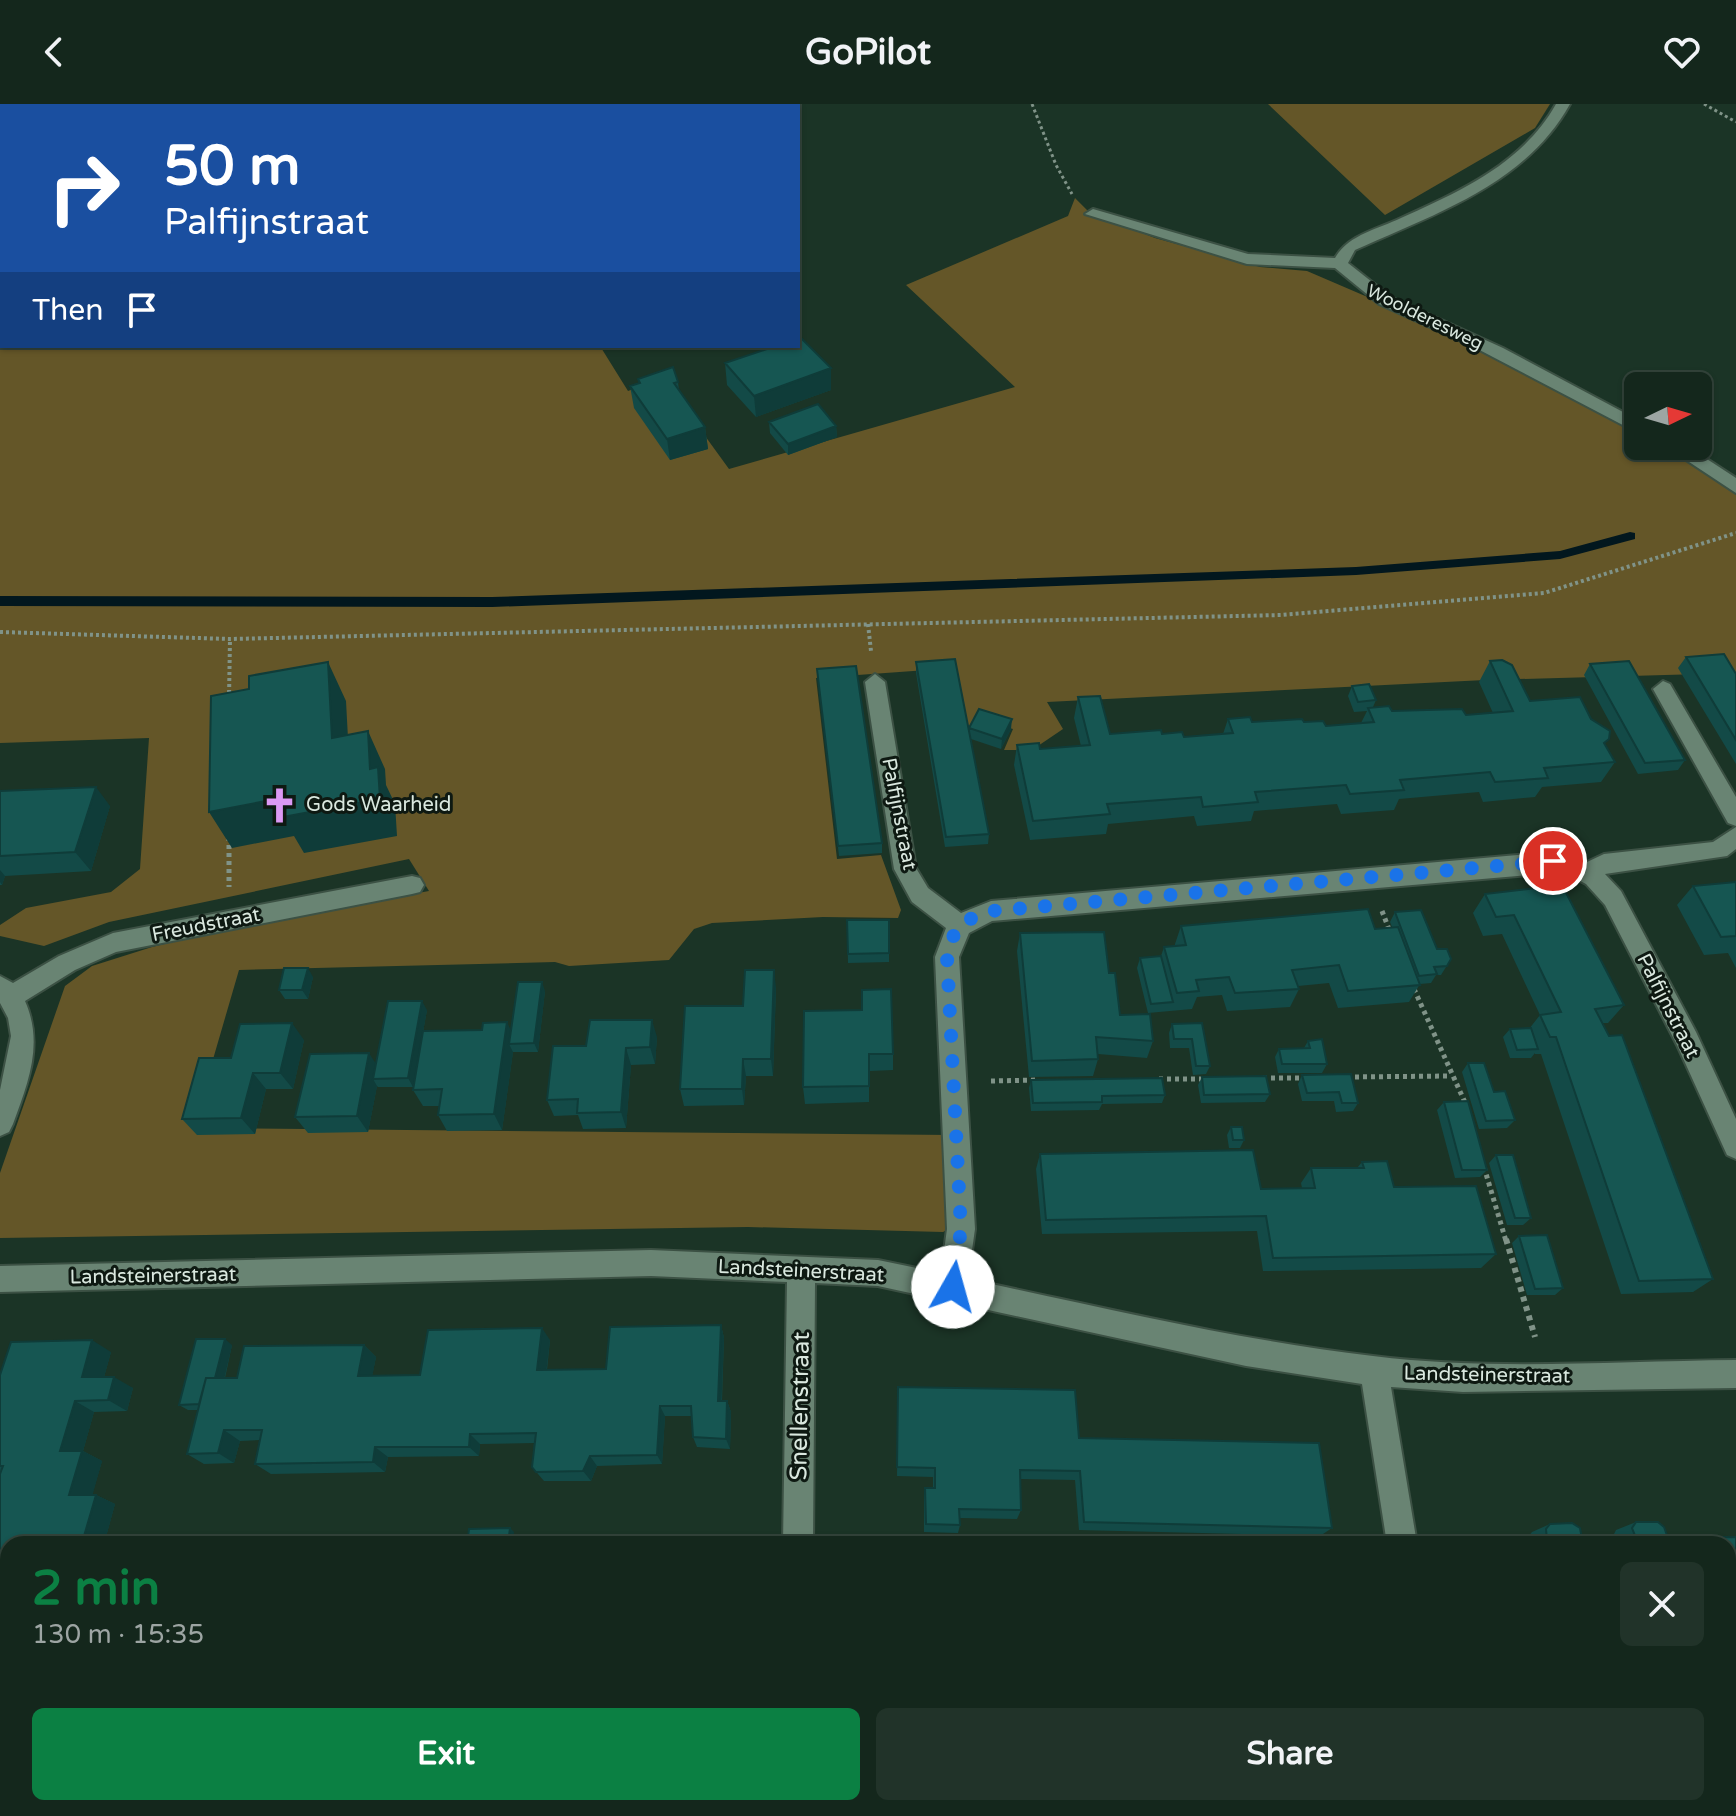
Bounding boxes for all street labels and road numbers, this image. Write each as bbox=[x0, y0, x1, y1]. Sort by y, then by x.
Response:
street label: Woolderesweg bbox=[1363, 279, 1487, 355]
street label: Palfijnstraat bbox=[876, 756, 922, 873]
street label: Freudstraat bbox=[150, 903, 263, 947]
street label: Palfijnstraat bbox=[1631, 950, 1705, 1062]
street label: Landsteinerstraat bbox=[717, 1255, 885, 1287]
street label: Landsteinerstraat bbox=[69, 1263, 237, 1289]
street label: Snellenstraat bbox=[784, 1331, 816, 1481]
street label: Landsteinerstraat bbox=[1403, 1362, 1571, 1388]

